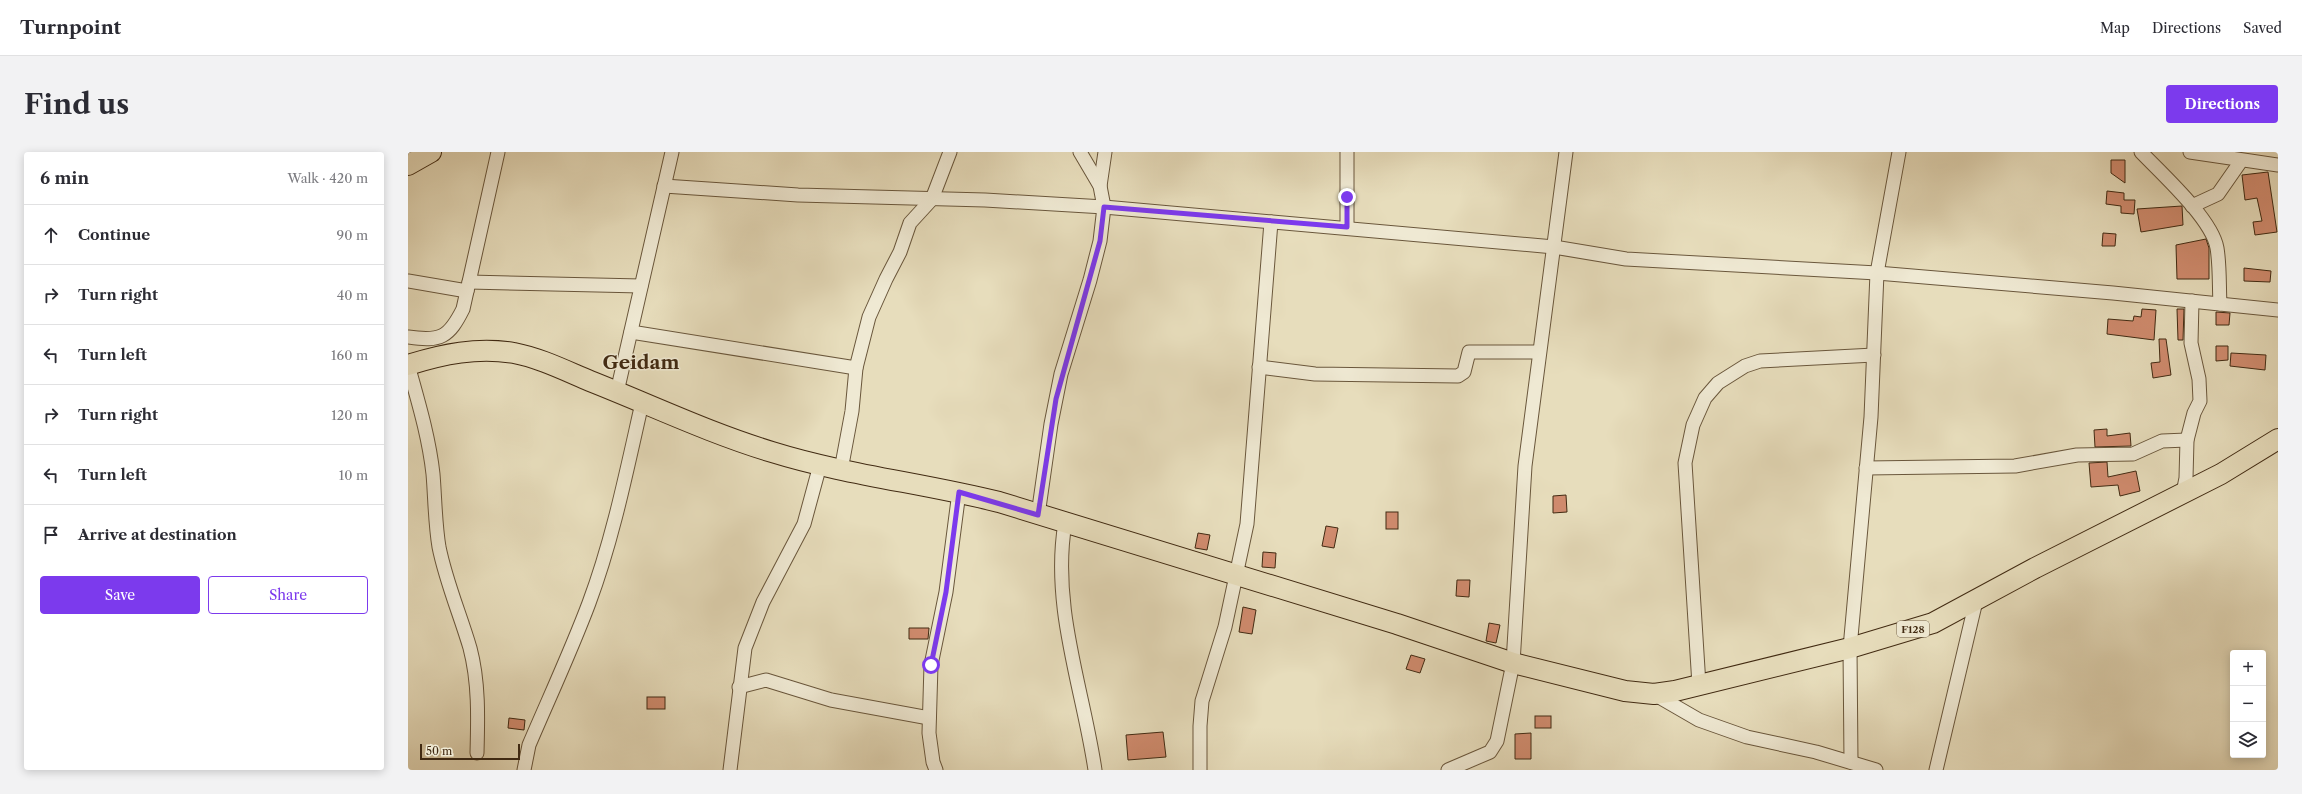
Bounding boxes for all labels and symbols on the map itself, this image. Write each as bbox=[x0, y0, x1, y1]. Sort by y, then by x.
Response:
route end bbox=[1338, 188, 1356, 206]
district label: Geidam bbox=[603, 351, 679, 374]
road number: F128 bbox=[1897, 621, 1929, 637]
route start bbox=[922, 656, 940, 674]
scale bar bbox=[420, 742, 520, 761]

